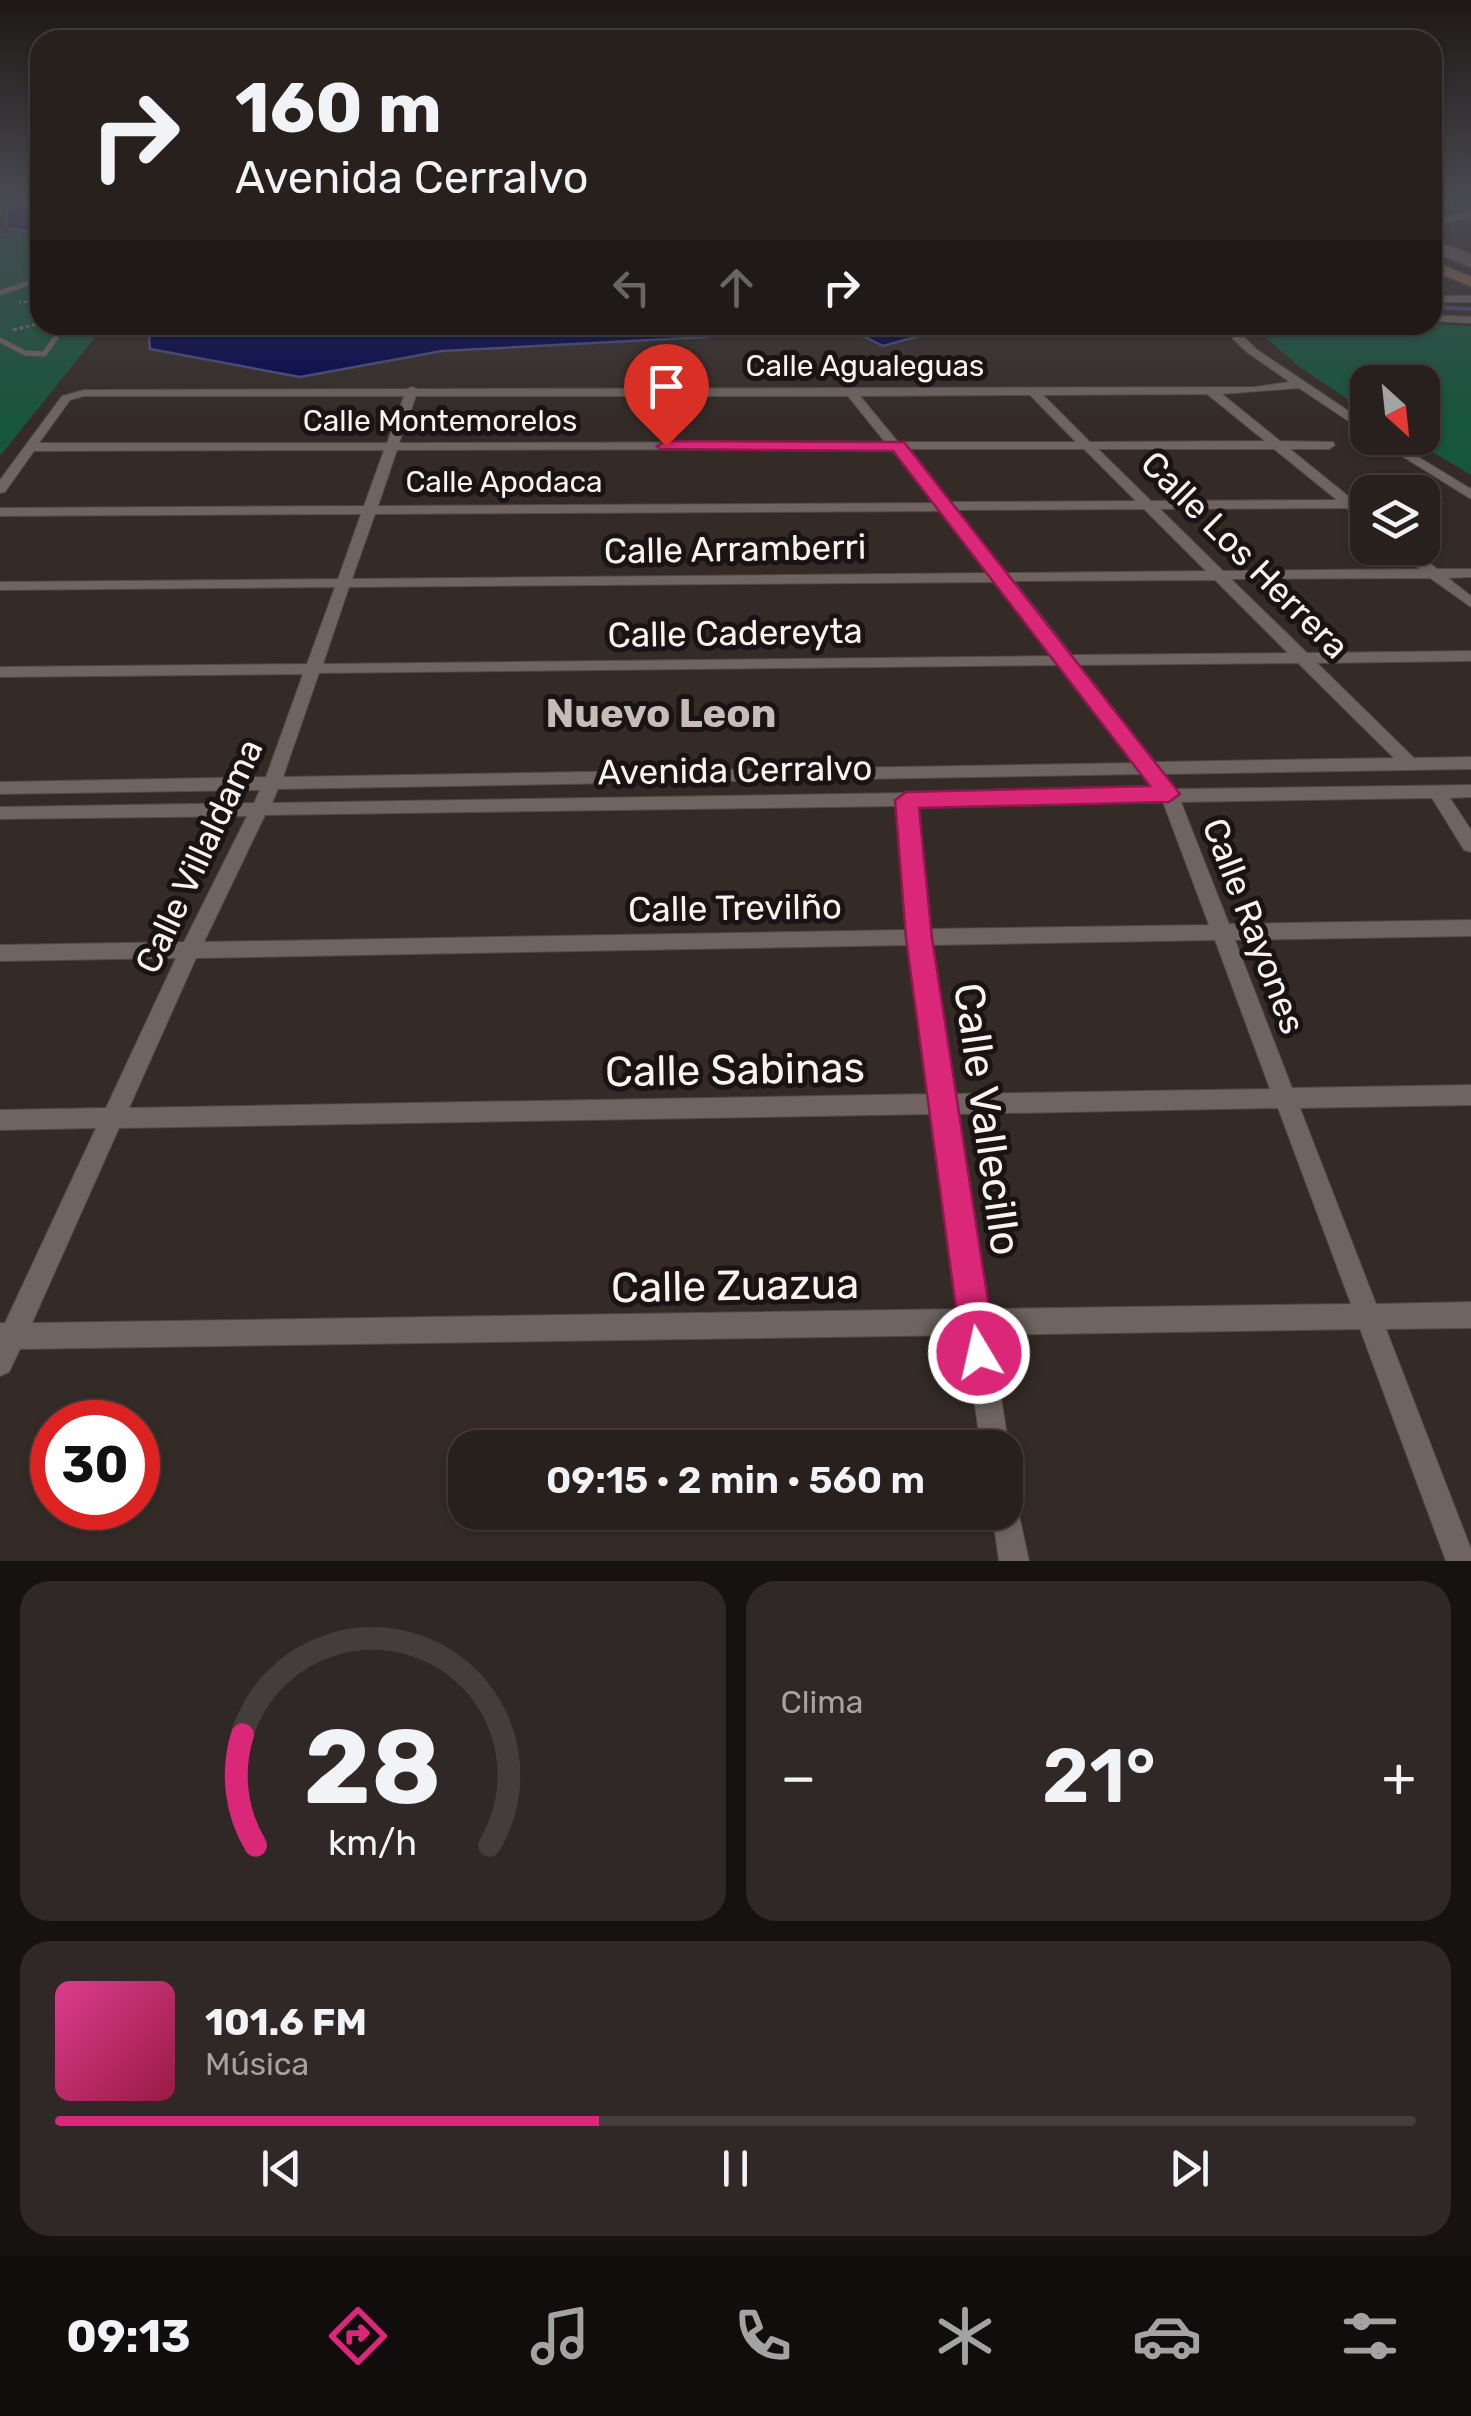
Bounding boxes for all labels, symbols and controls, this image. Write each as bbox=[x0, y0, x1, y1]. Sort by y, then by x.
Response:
text: 160 m bbox=[235, 67, 442, 150]
icon: right bbox=[70, 70, 200, 200]
text: Avenida Cerralvo bbox=[235, 151, 589, 204]
icon: left bbox=[604, 260, 659, 315]
icon: ahead bbox=[709, 260, 764, 315]
icon: right bbox=[814, 260, 869, 315]
pin bbox=[624, 344, 709, 447]
street label: Calle Agualeguas bbox=[746, 348, 984, 384]
icon: arrive bbox=[639, 359, 694, 414]
north arrow bbox=[1350, 365, 1440, 455]
map controls bbox=[1350, 365, 1440, 565]
street label: Calle Montemorelos bbox=[303, 403, 577, 439]
street label: Calle Los Herrera bbox=[1132, 442, 1358, 668]
street label: Calle Apodaca bbox=[405, 464, 603, 500]
button: layers bbox=[1350, 475, 1440, 565]
street label: Calle Arramberri bbox=[603, 526, 867, 572]
street label: Calle Cadereyta bbox=[607, 610, 863, 656]
district label: Nuevo Leon bbox=[546, 690, 776, 737]
street label: Calle Villaldama bbox=[126, 732, 272, 980]
street label: Avenida Cerralvo bbox=[597, 747, 873, 793]
street label: Calle Rayones bbox=[1194, 812, 1314, 1040]
street label: Calle Trevilño bbox=[628, 885, 842, 931]
street label: Calle Vallecillo bbox=[943, 980, 1031, 1258]
street label: Calle Sabinas bbox=[605, 1043, 865, 1097]
street label: Calle Zuazua bbox=[610, 1259, 860, 1313]
position arrow bbox=[927, 1301, 1031, 1405]
speed limit sign: 30 bbox=[30, 1400, 160, 1530]
text: 09:15 · 2 min · 560 m bbox=[546, 1457, 925, 1503]
text: Clima bbox=[781, 1683, 863, 1721]
text: 28 bbox=[304, 1706, 442, 1829]
text: 21° bbox=[1042, 1732, 1156, 1821]
text: − bbox=[781, 1745, 816, 1810]
text: + bbox=[1382, 1745, 1416, 1810]
text: km/h bbox=[328, 1822, 417, 1864]
text: 101.6 FM bbox=[205, 1999, 367, 2045]
text: Música bbox=[205, 2045, 309, 2083]
icon: previous bbox=[254, 2141, 309, 2196]
icon: pause bbox=[708, 2141, 763, 2196]
icon: next bbox=[1162, 2141, 1217, 2196]
icon: directions bbox=[323, 2301, 393, 2371]
icon: music bbox=[525, 2301, 595, 2371]
icon: phone bbox=[728, 2301, 798, 2371]
icon: climate bbox=[930, 2301, 1000, 2371]
icon: car bbox=[1132, 2301, 1202, 2371]
icon: filters bbox=[1335, 2301, 1405, 2371]
text: 09:13 bbox=[66, 2310, 191, 2363]

